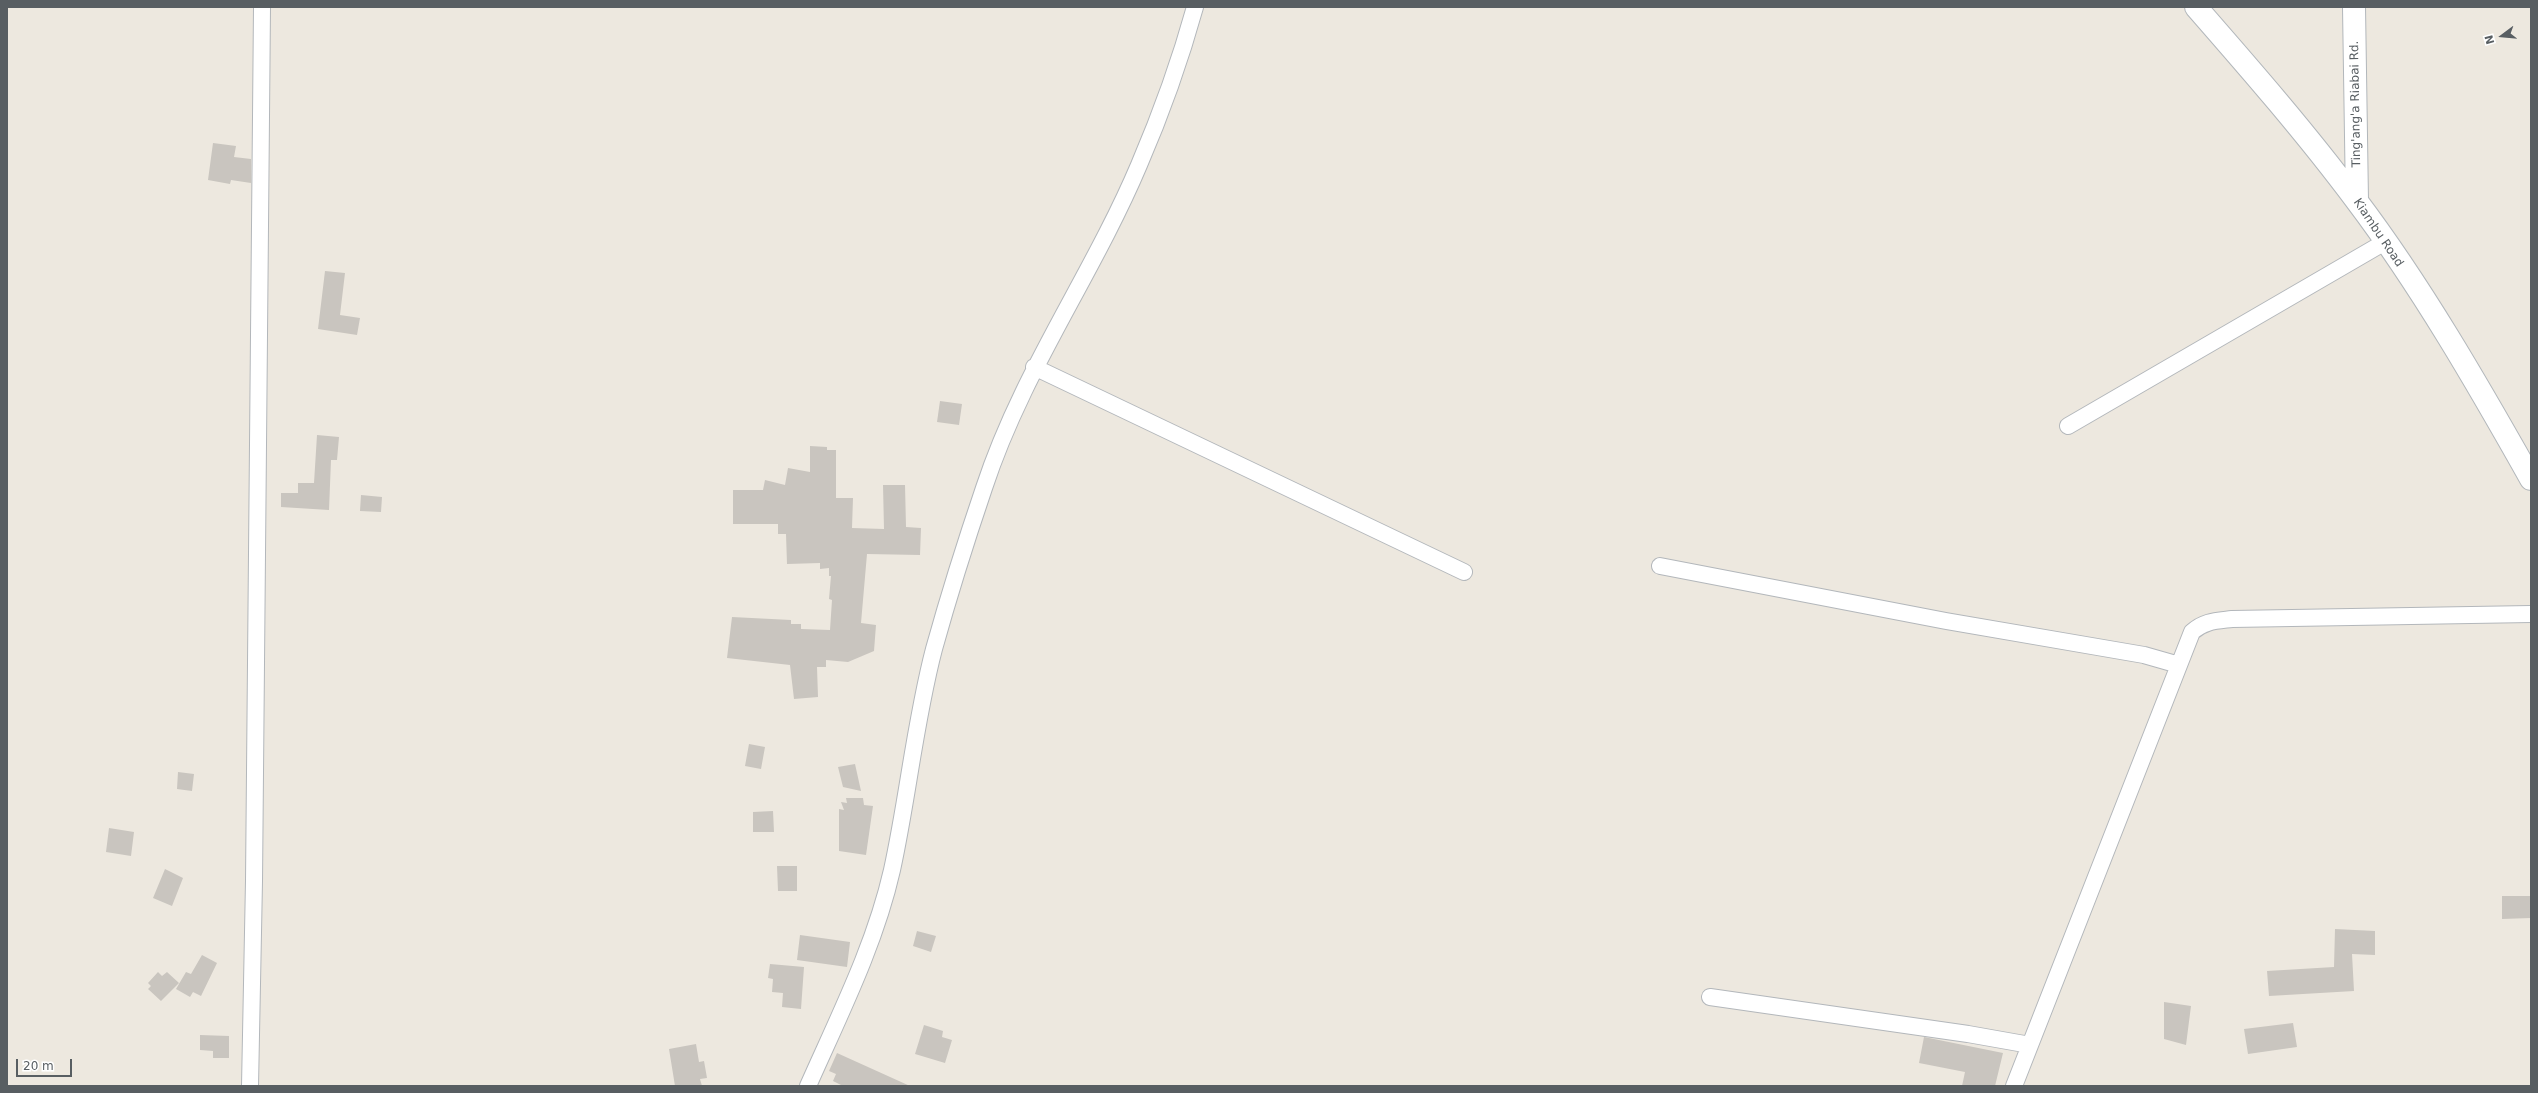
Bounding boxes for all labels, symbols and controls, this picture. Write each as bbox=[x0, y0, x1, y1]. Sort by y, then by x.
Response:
north arrow bbox=[2482, 16, 2522, 56]
text: N bbox=[2482, 33, 2498, 46]
street label: Ting'ang'a Riabai Rd. bbox=[2348, 40, 2364, 168]
street label: Kiambu Road bbox=[2350, 196, 2406, 270]
scale bar bbox=[18, 1051, 74, 1077]
text: 20 m bbox=[23, 1059, 54, 1073]

